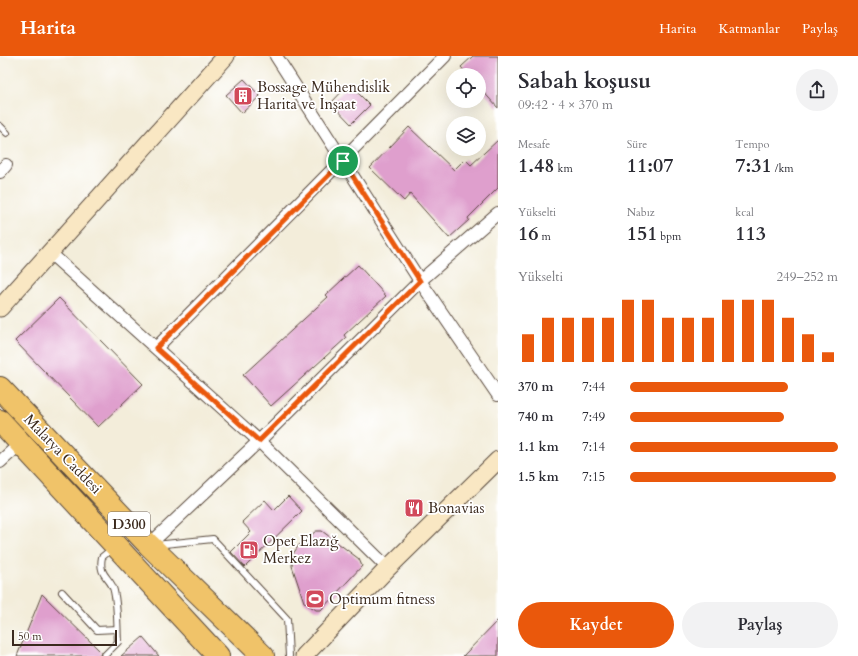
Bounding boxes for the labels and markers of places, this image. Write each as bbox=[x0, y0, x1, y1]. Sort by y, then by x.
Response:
place label: Bossage Mühendislik Harita ve İnşaat bbox=[257, 77, 390, 114]
building icon: Bossage Mühendislik Harita ve İnşaat bbox=[232, 85, 254, 107]
pin bbox=[326, 144, 360, 178]
restaurant icon: Bonavias bbox=[403, 497, 425, 519]
place label: Bonavias bbox=[428, 498, 485, 518]
place label: Opet Elazığ Merkez bbox=[263, 531, 339, 568]
fuel station icon: Opet Elazığ Merkez bbox=[238, 539, 260, 561]
sports icon: Optimum fitness bbox=[304, 588, 326, 610]
place label: Optimum fitness bbox=[329, 589, 435, 609]

